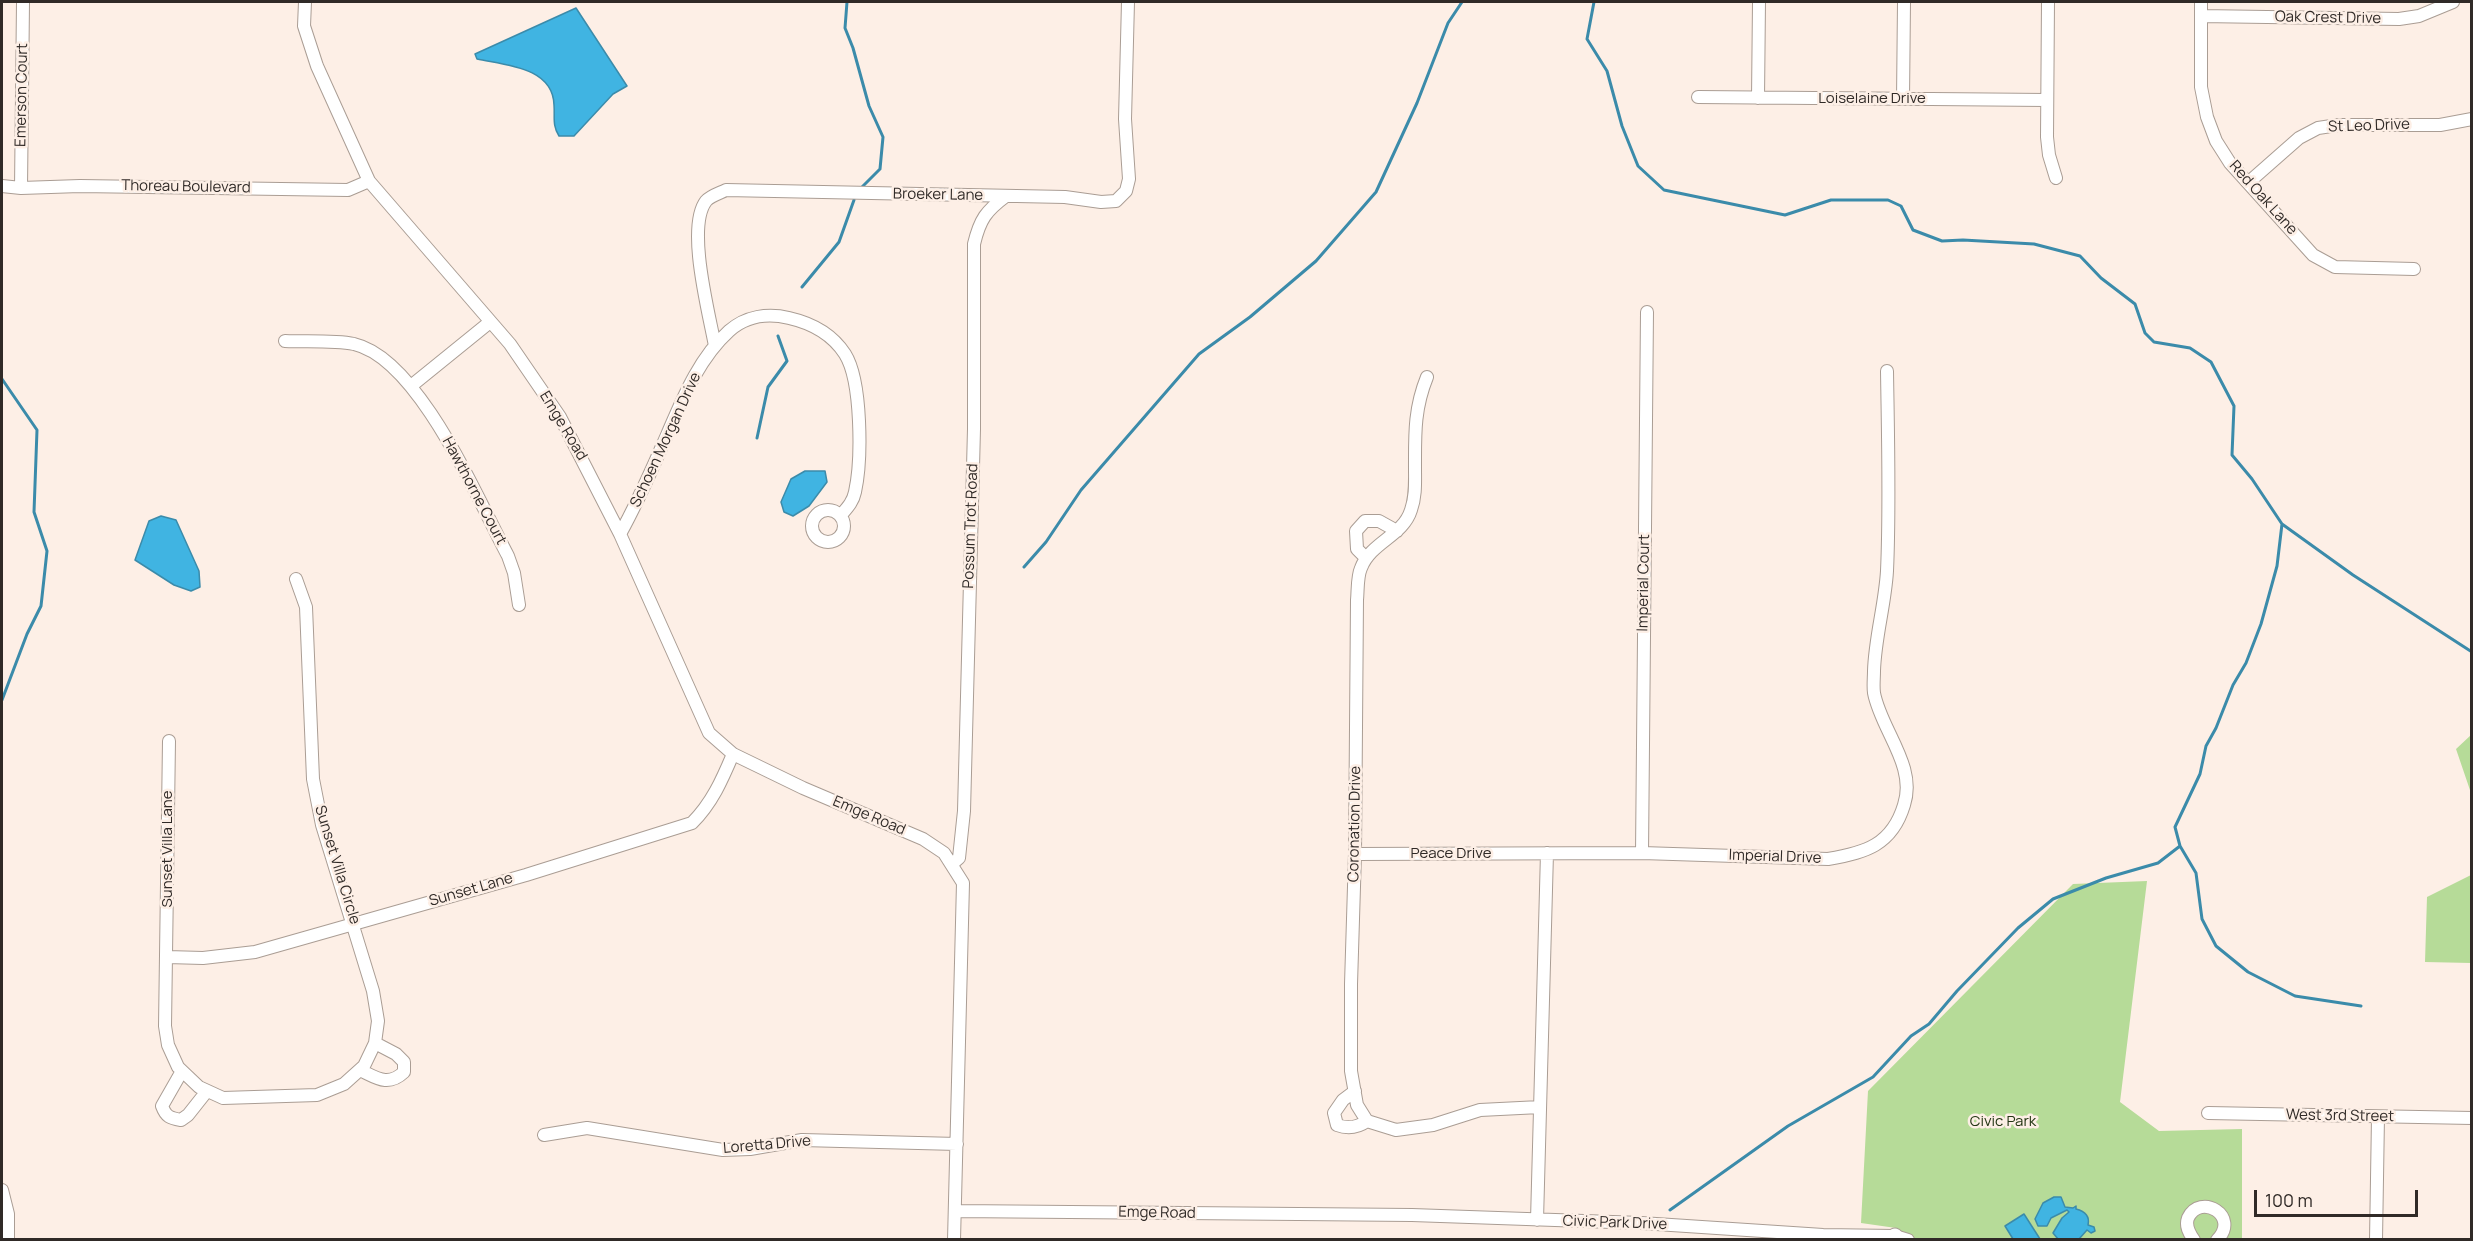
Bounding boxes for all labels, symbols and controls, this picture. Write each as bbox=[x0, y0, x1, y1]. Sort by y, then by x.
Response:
street label: Oak Crest Drive bbox=[2275, 8, 2381, 28]
street label: Emerson Court bbox=[12, 43, 32, 147]
street label: Loiselaine Drive bbox=[1818, 90, 1926, 108]
street label: St Leo Drive bbox=[2328, 116, 2410, 136]
street label: Red Oak Lane bbox=[2225, 157, 2301, 239]
street label: Thoreau Boulevard bbox=[121, 177, 251, 197]
street label: Broeker Lane bbox=[893, 185, 983, 205]
street label: Schoen Morgan Drive bbox=[627, 370, 705, 510]
street label: Emge Road bbox=[535, 388, 591, 464]
street label: Hawthorne Court bbox=[438, 434, 510, 548]
street label: Possum Trot Road bbox=[960, 463, 982, 589]
street label: Imperial Court bbox=[1634, 534, 1654, 632]
street label: Coronation Drive bbox=[1345, 766, 1365, 882]
street label: Sunset Villa Lane bbox=[159, 791, 177, 907]
street label: Emge Road bbox=[830, 793, 908, 839]
street label: Sunset Villa Circle bbox=[310, 803, 364, 927]
street label: Peace Drive bbox=[1411, 845, 1491, 863]
street label: Imperial Drive bbox=[1728, 846, 1822, 868]
street label: Sunset Lane bbox=[427, 869, 515, 911]
street label: West 3rd Street bbox=[2286, 1106, 2394, 1126]
park label: Civic Park bbox=[1970, 1113, 2036, 1131]
street label: Loretta Drive bbox=[722, 1132, 812, 1158]
scale bar bbox=[2257, 1178, 2420, 1216]
text: 100 m bbox=[2265, 1188, 2313, 1212]
street label: Emge Road bbox=[1118, 1203, 1196, 1223]
street label: Civic Park Drive bbox=[1562, 1212, 1668, 1234]

